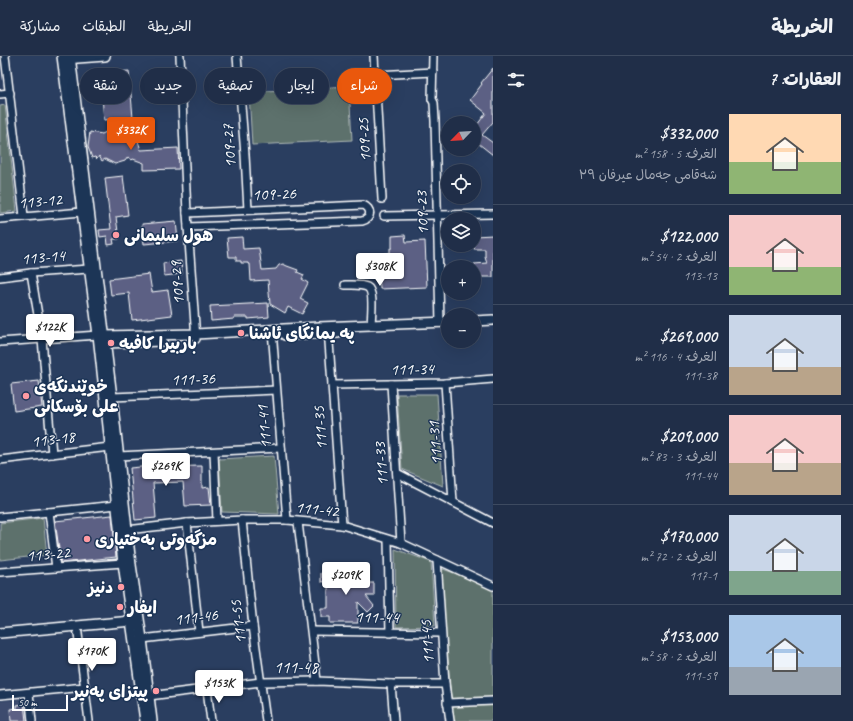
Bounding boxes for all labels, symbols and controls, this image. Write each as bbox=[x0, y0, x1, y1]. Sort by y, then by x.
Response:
text: الخريطة bbox=[771, 15, 833, 39]
text: مشاركة bbox=[20, 18, 60, 35]
text: الطبقات bbox=[82, 18, 126, 35]
text: الخريطة bbox=[148, 18, 191, 35]
chip: شقة bbox=[80, 68, 132, 104]
chip: جديد bbox=[140, 68, 196, 104]
chip: تصفية bbox=[204, 68, 266, 104]
chip: إيجار bbox=[274, 68, 329, 104]
chip: شراء bbox=[337, 68, 392, 104]
icon: filters bbox=[505, 69, 527, 91]
text: العقارات: 7 bbox=[769, 69, 841, 90]
street label: 109-25 bbox=[352, 116, 376, 162]
north arrow bbox=[441, 116, 481, 156]
map controls bbox=[441, 116, 481, 348]
pin: $332K bbox=[103, 117, 159, 151]
text: $332K bbox=[116, 122, 146, 138]
street label: 109-27 bbox=[217, 122, 241, 169]
text: $332,000 bbox=[660, 123, 717, 144]
icon: home bbox=[761, 130, 809, 178]
text: الغرف: 5 · 158 m² bbox=[635, 146, 717, 162]
button: locate bbox=[441, 164, 481, 204]
text: شەقامی جەمال عیرفان ٣٩ bbox=[579, 167, 717, 183]
street label: 109-26 bbox=[252, 183, 298, 205]
street label: 113-12 bbox=[17, 189, 64, 213]
street label: 109-23 bbox=[411, 189, 433, 235]
button: layers bbox=[441, 212, 481, 252]
place label: هول سليمانى bbox=[124, 225, 213, 246]
text: $122,000 bbox=[660, 226, 717, 247]
marker: هول سليمانى bbox=[111, 230, 121, 240]
icon: home bbox=[761, 231, 809, 279]
street label: 113-14 bbox=[20, 244, 68, 269]
text: الغرف: 2 · 54 m² bbox=[640, 249, 717, 265]
pin: $308K bbox=[352, 253, 408, 287]
text: $308K bbox=[365, 258, 395, 274]
street label: 109-29 bbox=[165, 259, 189, 306]
button: + bbox=[441, 260, 481, 300]
text: 113-13 bbox=[684, 268, 717, 284]
button: − bbox=[441, 308, 481, 348]
pin: $122K bbox=[22, 314, 78, 348]
text: $122K bbox=[35, 319, 65, 335]
place label: په یمانگای ئاشنا bbox=[249, 323, 355, 344]
text: $269,000 bbox=[660, 326, 717, 347]
marker: په یمانگای ئاشنا bbox=[236, 328, 246, 338]
icon: home bbox=[761, 331, 809, 379]
place label: باربيرا كافيه bbox=[119, 333, 197, 354]
marker: باربيرا كافيه bbox=[106, 338, 116, 348]
text: الغرف: 4 · 116 m² bbox=[635, 349, 717, 365]
street label: 111-34 bbox=[390, 358, 436, 380]
street label: 111-36 bbox=[171, 368, 217, 390]
text: 111-38 bbox=[684, 368, 717, 384]
place label: خوێندنگەی علی بۆسکانی bbox=[34, 376, 118, 418]
marker: خوێندنگەی علی بۆسکانی bbox=[21, 391, 31, 401]
street label: 111-41 bbox=[252, 403, 276, 450]
street label: 111-35 bbox=[308, 404, 332, 451]
street label: 111-31 bbox=[423, 419, 447, 466]
street label: 113-18 bbox=[30, 426, 78, 452]
text: $209,000 bbox=[660, 426, 717, 447]
icon: home bbox=[761, 431, 809, 479]
street label: 111-33 bbox=[369, 440, 393, 487]
text: الغرف: 3 · 83 m² bbox=[640, 449, 717, 465]
pin: $269K bbox=[138, 453, 194, 487]
text: $269K bbox=[151, 458, 181, 474]
text: 111-44 bbox=[684, 468, 717, 484]
street label: 111-42 bbox=[294, 496, 341, 522]
text: $170,000 bbox=[660, 526, 717, 547]
place label: مزگەوتی بەختیاری bbox=[95, 529, 217, 551]
icon: home bbox=[761, 531, 809, 579]
marker: مزگەوتی بەختیاری bbox=[82, 534, 92, 544]
street label: 113-22 bbox=[25, 542, 72, 566]
text: الغرف: 2 · 72 m² bbox=[640, 549, 717, 565]
pin: $209K bbox=[318, 562, 374, 596]
text: $209K bbox=[331, 567, 361, 583]
text: 117-1 bbox=[689, 568, 717, 584]
place label: دنيز bbox=[86, 577, 113, 598]
marker: دنيز bbox=[116, 582, 126, 592]
place label: ايفار bbox=[126, 597, 157, 618]
street label: 111-55 bbox=[225, 598, 251, 645]
marker: ايفار bbox=[115, 602, 125, 612]
street label: 111-46 bbox=[173, 604, 220, 630]
street label: 111-44 bbox=[355, 606, 401, 628]
street label: 111-45 bbox=[415, 618, 439, 665]
text: $153,000 bbox=[660, 626, 717, 647]
icon: home bbox=[761, 631, 809, 679]
pin: $170K bbox=[64, 638, 120, 672]
text: $170K bbox=[77, 643, 107, 659]
text: الغرف: 2 · 58 m² bbox=[640, 649, 717, 665]
street label: 111-48 bbox=[274, 657, 320, 678]
text: 111-59 bbox=[684, 668, 717, 684]
pin: $153K bbox=[191, 670, 247, 704]
text: $153K bbox=[204, 675, 234, 691]
place label: پیتزای پەنیر bbox=[70, 681, 148, 702]
marker: پیتزای پەنیر bbox=[151, 686, 161, 696]
scale bar bbox=[12, 693, 68, 712]
text: 50 m bbox=[18, 695, 37, 709]

